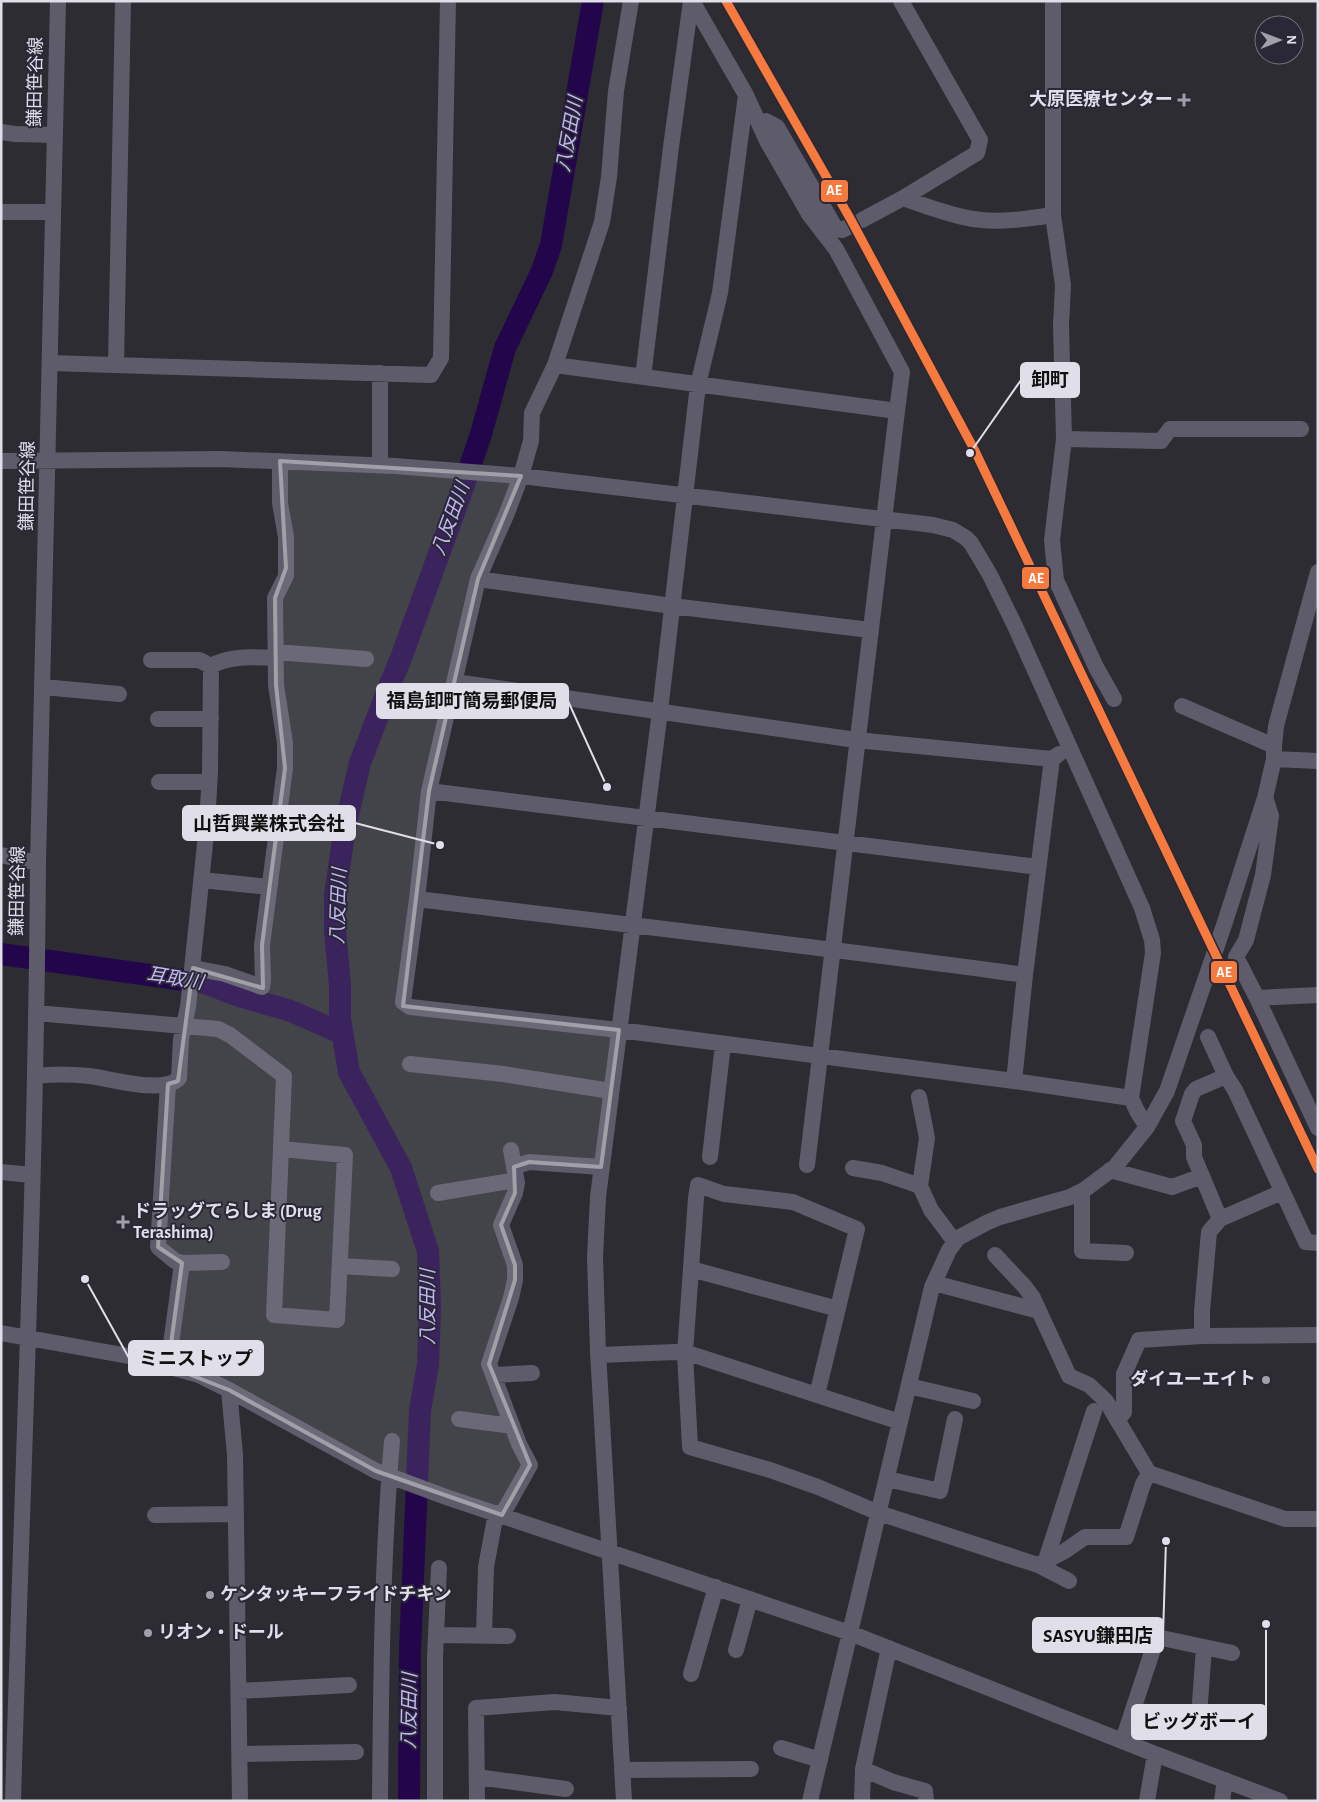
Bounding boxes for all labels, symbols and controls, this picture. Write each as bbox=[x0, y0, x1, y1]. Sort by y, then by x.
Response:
north arrow bbox=[1254, 15, 1304, 65]
text: N bbox=[1284, 35, 1298, 45]
street label: 鎌田笹谷線 bbox=[24, 37, 46, 127]
place label: 大原医療センター bbox=[1029, 90, 1173, 109]
water label: 八反田川 bbox=[554, 93, 586, 173]
marker: 大原医療センター bbox=[1177, 93, 1191, 107]
line badge: AE bbox=[820, 179, 849, 203]
text: AE bbox=[826, 184, 842, 198]
callout: 卸町 bbox=[1021, 363, 1079, 397]
text: 卸町 bbox=[1031, 369, 1069, 390]
street label: 鎌田笹谷線 bbox=[16, 441, 38, 531]
water label: 八反田川 bbox=[429, 478, 474, 558]
line badge: AE bbox=[1021, 566, 1050, 590]
text: AE bbox=[1028, 572, 1044, 586]
callout: 福島卸町簡易郵便局 bbox=[377, 684, 568, 718]
text: 福島卸町簡易郵便局 bbox=[386, 690, 558, 711]
callout: 山哲興業株式会社 bbox=[183, 806, 355, 840]
text: 山哲興業株式会社 bbox=[193, 813, 345, 834]
street label: 鎌田笹谷線 bbox=[6, 846, 28, 936]
water label: 八反田川 bbox=[328, 866, 350, 944]
line badge: AE bbox=[1210, 960, 1238, 984]
water label: 耳取川 bbox=[145, 965, 207, 993]
text: AE bbox=[1216, 966, 1232, 980]
place label: ドラッグてらしま (Drug Terashima) bbox=[133, 1201, 322, 1242]
marker: ドラッグてらしま (Drug Terashima) bbox=[117, 1216, 129, 1228]
water label: 八反田川 bbox=[419, 1267, 438, 1345]
callout: ミニストップ bbox=[129, 1341, 263, 1375]
text: ミニストップ bbox=[139, 1349, 253, 1369]
place label: ダイユーエイト bbox=[1130, 1369, 1256, 1389]
marker: ダイユーエイト bbox=[1260, 1374, 1272, 1386]
place label: ケンタッキーフライドチキン bbox=[220, 1585, 452, 1604]
marker: ケンタッキーフライドチキン bbox=[204, 1589, 216, 1601]
callout: SASYU鎌田店 bbox=[1033, 1618, 1163, 1652]
place label: リオン・ドール bbox=[158, 1623, 284, 1642]
text: SASYU鎌田店 bbox=[1043, 1626, 1153, 1646]
marker: リオン・ドール bbox=[142, 1627, 154, 1639]
water label: 八反田川 bbox=[400, 1671, 420, 1749]
callout: ビッグボーイ bbox=[1132, 1705, 1266, 1739]
text: ビッグボーイ bbox=[1142, 1711, 1256, 1732]

